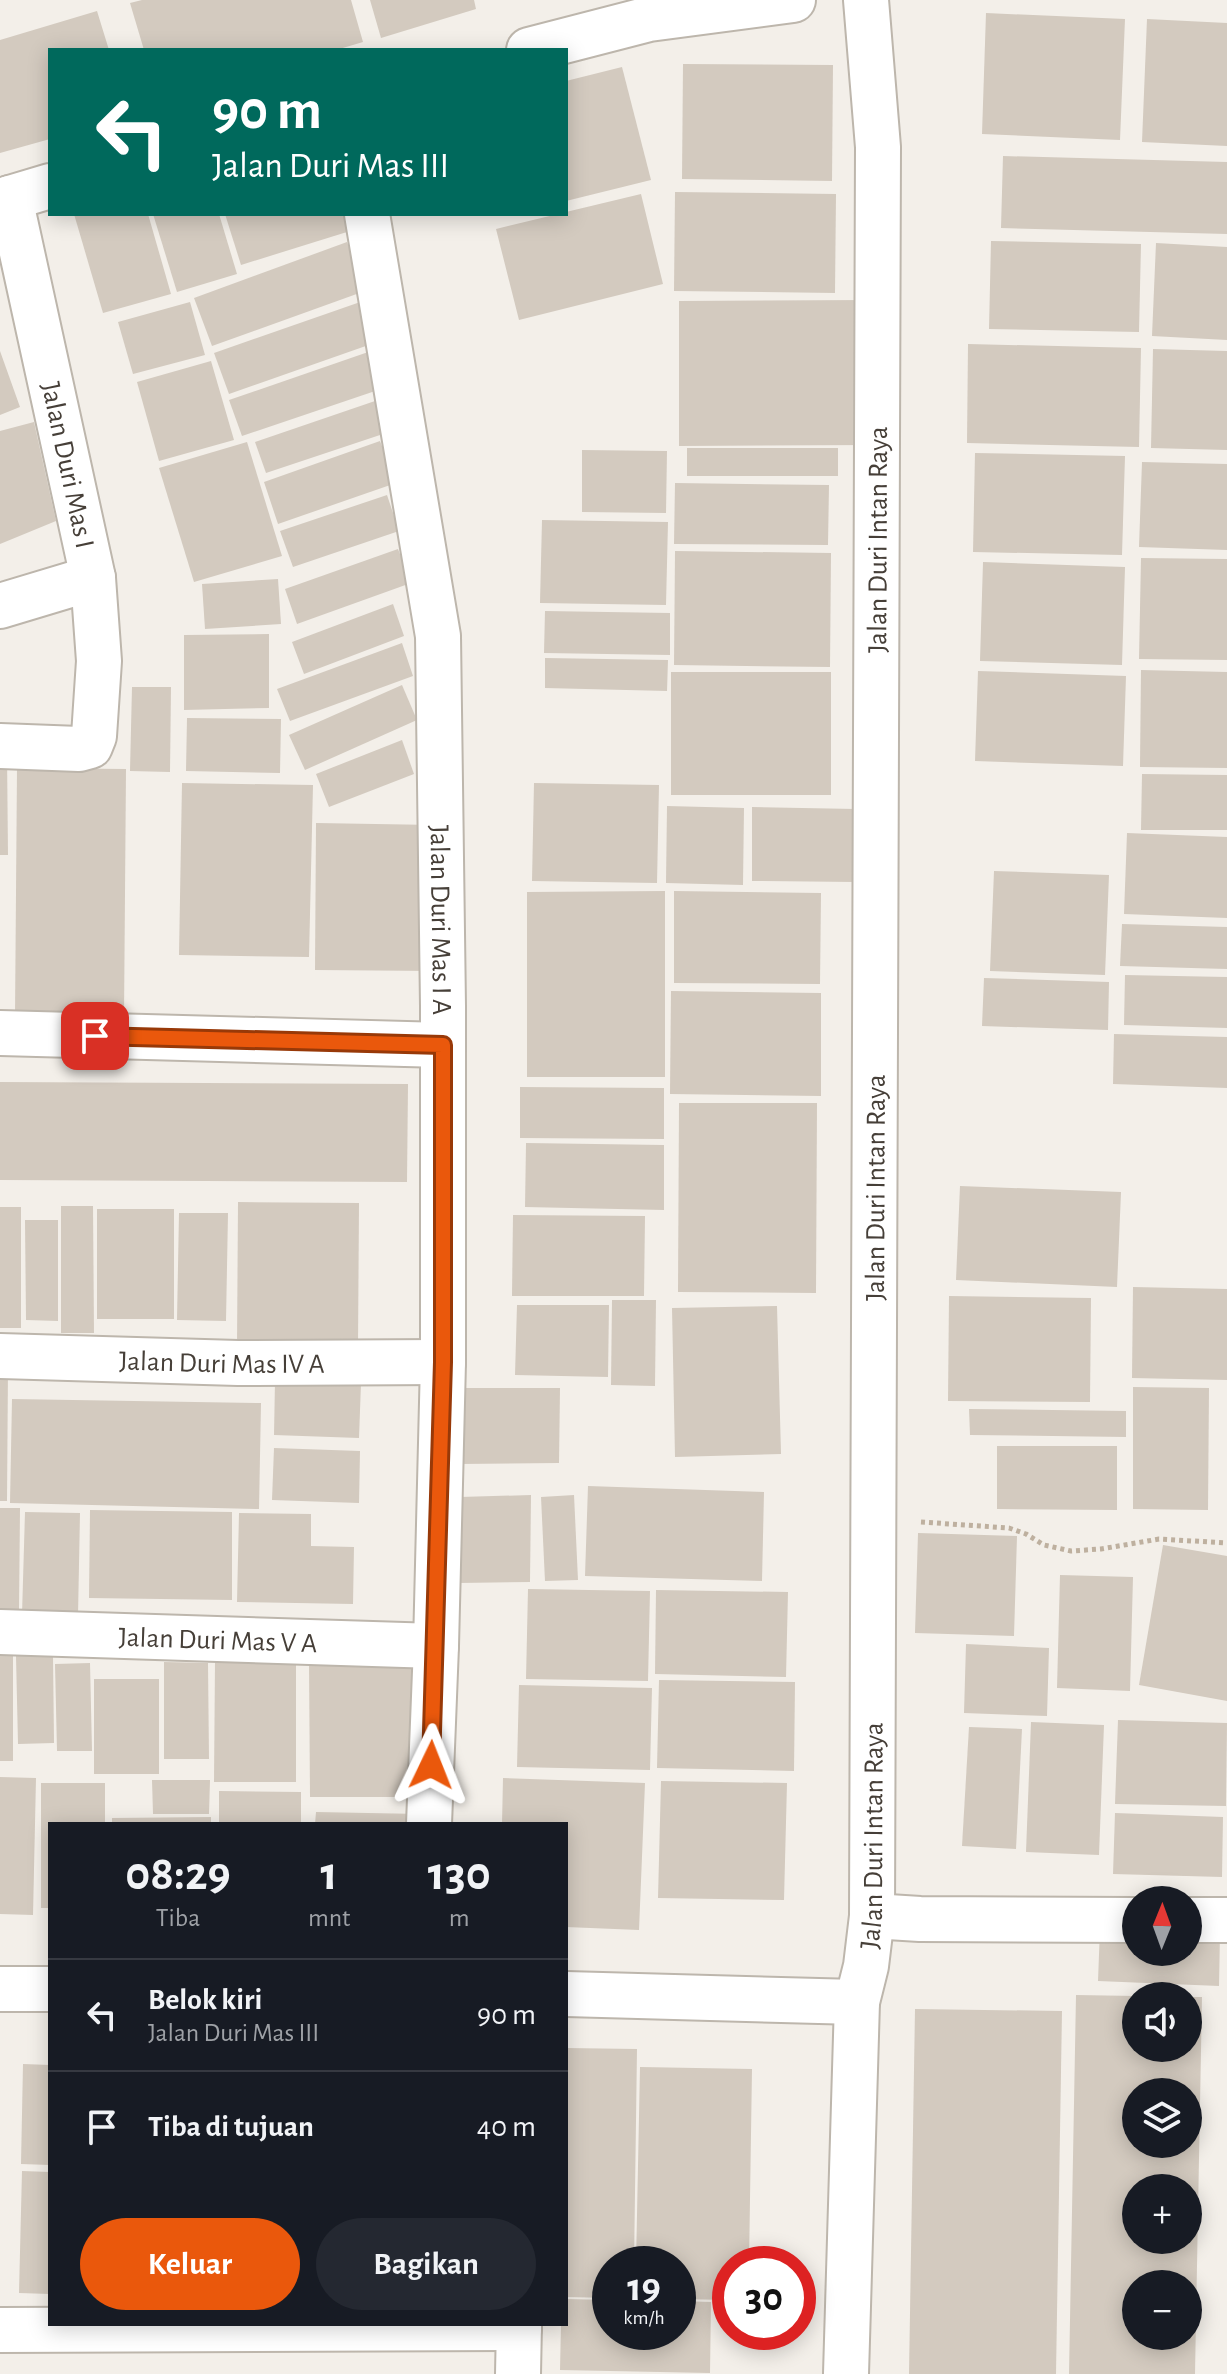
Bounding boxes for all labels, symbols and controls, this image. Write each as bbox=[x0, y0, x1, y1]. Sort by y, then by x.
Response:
icon: left bbox=[80, 80, 184, 184]
text: 90 m bbox=[212, 83, 322, 139]
text: Jalan Duri Mas III bbox=[212, 148, 449, 184]
street label: Jalan Duri Mas I bbox=[36, 380, 98, 551]
street label: Jalan Duri Intan Raya bbox=[864, 426, 893, 653]
street label: Jalan Duri Mas I A bbox=[425, 825, 455, 1015]
pin bbox=[61, 1002, 129, 1070]
icon: arrive bbox=[73, 1014, 117, 1058]
street label: Jalan Duri Intan Raya bbox=[862, 1074, 891, 1301]
street label: Jalan Duri Mas IV A bbox=[119, 1348, 325, 1379]
street label: Jalan Duri Mas V A bbox=[118, 1624, 318, 1658]
street label: Jalan Duri Intan Raya bbox=[856, 1722, 889, 1951]
position arrow bbox=[389, 1723, 473, 1807]
text: 08:29 bbox=[125, 1851, 231, 1899]
text: 1 bbox=[321, 1851, 338, 1899]
text: 130 bbox=[428, 1851, 491, 1899]
north arrow bbox=[1122, 1886, 1202, 1966]
map controls bbox=[1122, 1886, 1202, 2350]
text: Tiba bbox=[156, 1905, 200, 1931]
text: mnt bbox=[308, 1905, 350, 1931]
text: m bbox=[449, 1905, 470, 1931]
button: sound bbox=[1122, 1982, 1202, 2062]
text: Belok kiri bbox=[148, 1985, 262, 2015]
icon: left bbox=[80, 1993, 124, 2037]
text: 90 m bbox=[477, 2000, 536, 2030]
text: Jalan Duri Mas III bbox=[148, 2020, 319, 2046]
button: layers bbox=[1122, 2078, 1202, 2158]
icon: arrive bbox=[80, 2105, 124, 2149]
text: Tiba di tujuan bbox=[148, 2112, 314, 2142]
text: 40 m bbox=[477, 2112, 536, 2142]
button: + bbox=[1122, 2174, 1202, 2254]
button: Keluar bbox=[80, 2218, 300, 2310]
button: Bagikan bbox=[316, 2218, 536, 2310]
speed limit sign: 30 bbox=[712, 2246, 816, 2350]
text: 19 bbox=[627, 2268, 661, 2308]
button: − bbox=[1122, 2270, 1202, 2350]
text: km/h bbox=[623, 2308, 665, 2328]

